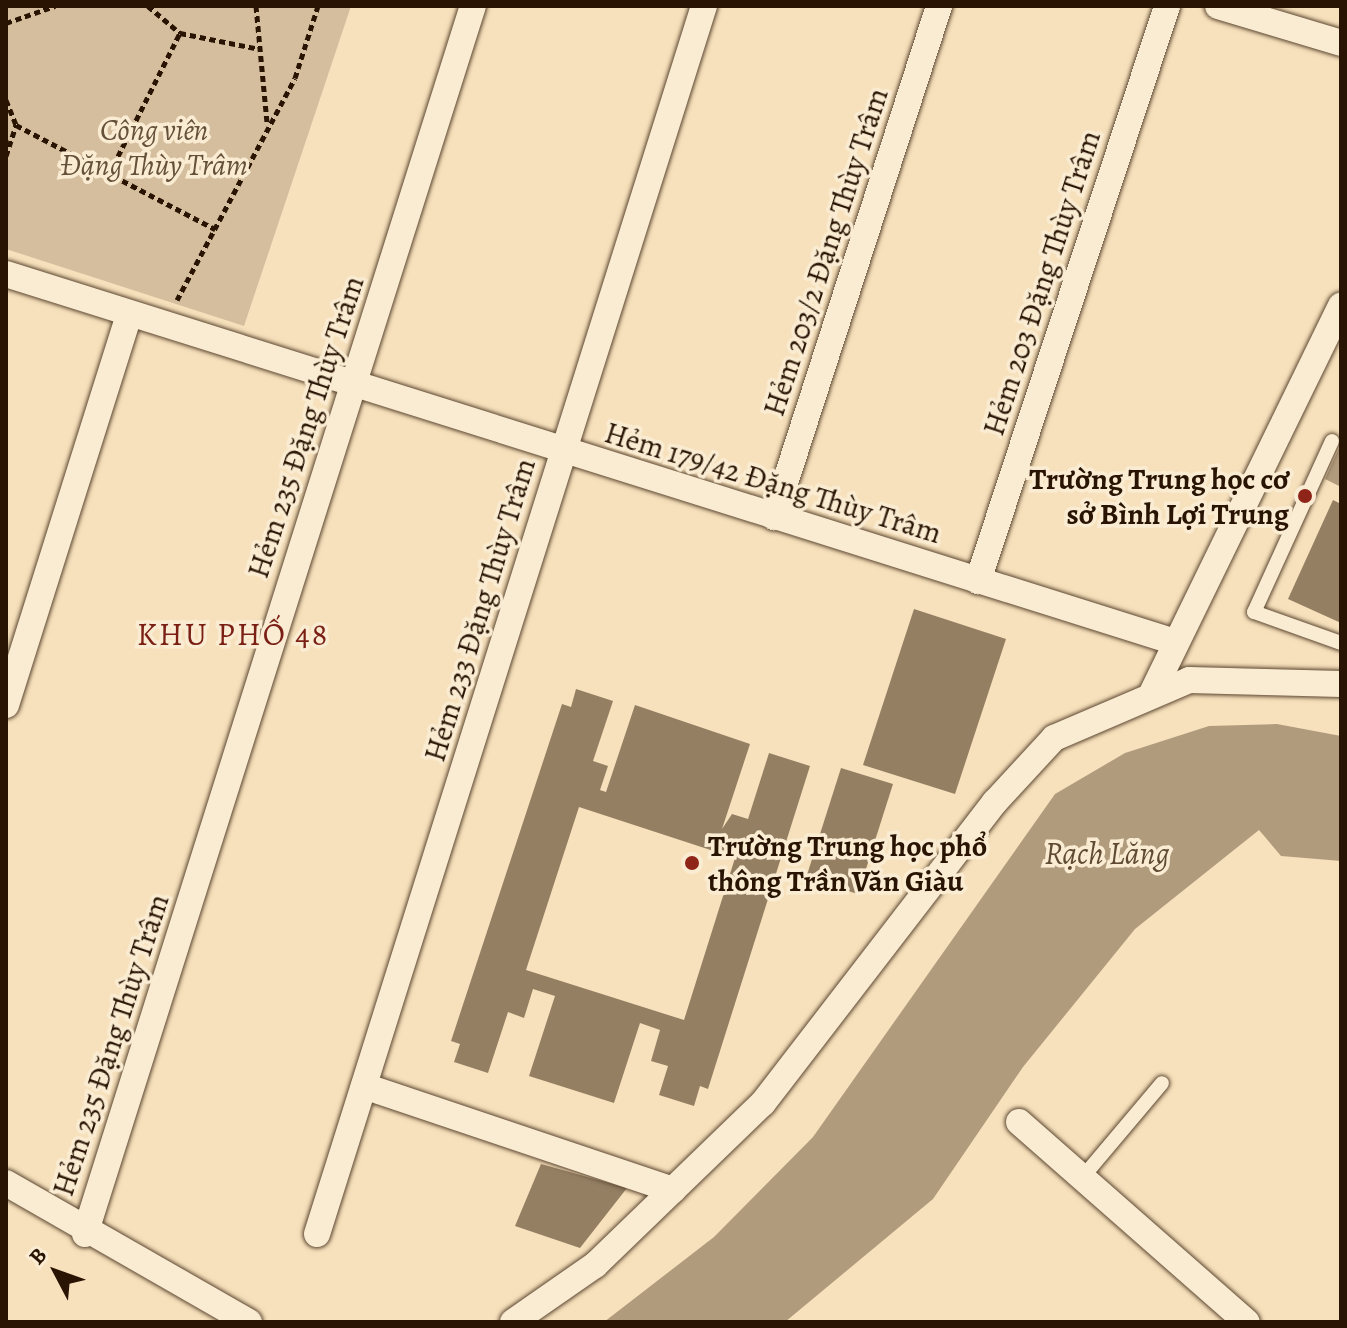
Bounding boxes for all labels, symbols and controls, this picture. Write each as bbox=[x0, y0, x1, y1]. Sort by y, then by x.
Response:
street label: Hẻm 203/2 Đặng Thùy Trâm bbox=[756, 83, 896, 421]
park label: Công viên Đặng Thùy Trâm bbox=[60, 112, 248, 182]
street label: Hẻm 203 Đặng Thùy Trâm bbox=[976, 126, 1108, 440]
street label: Hẻm 235 Đặng Thùy Trâm bbox=[240, 271, 372, 583]
street label: Hẻm 179/42 Đặng Thùy Trâm bbox=[600, 415, 946, 551]
street label: Hẻm 233 Đặng Thùy Trâm bbox=[417, 454, 543, 766]
place label: Trường Trung học cơ sở Bình Lợi Trung bbox=[1029, 461, 1289, 532]
marker: Trường Trung học cơ sở Bình Lợi Trung bbox=[1296, 487, 1314, 505]
district label: KHU PHỐ 48 bbox=[137, 615, 329, 653]
place label: Trường Trung học phổ thông Trần Văn Giàu bbox=[708, 828, 987, 898]
water label: Rạch Lăng bbox=[1045, 834, 1169, 872]
marker: Trường Trung học phổ thông Trần Văn Giàu bbox=[683, 854, 701, 872]
street label: Hẻm 235 Đặng Thùy Trâm bbox=[45, 889, 177, 1201]
north arrow bbox=[16, 1232, 96, 1312]
text: B bbox=[22, 1241, 54, 1271]

